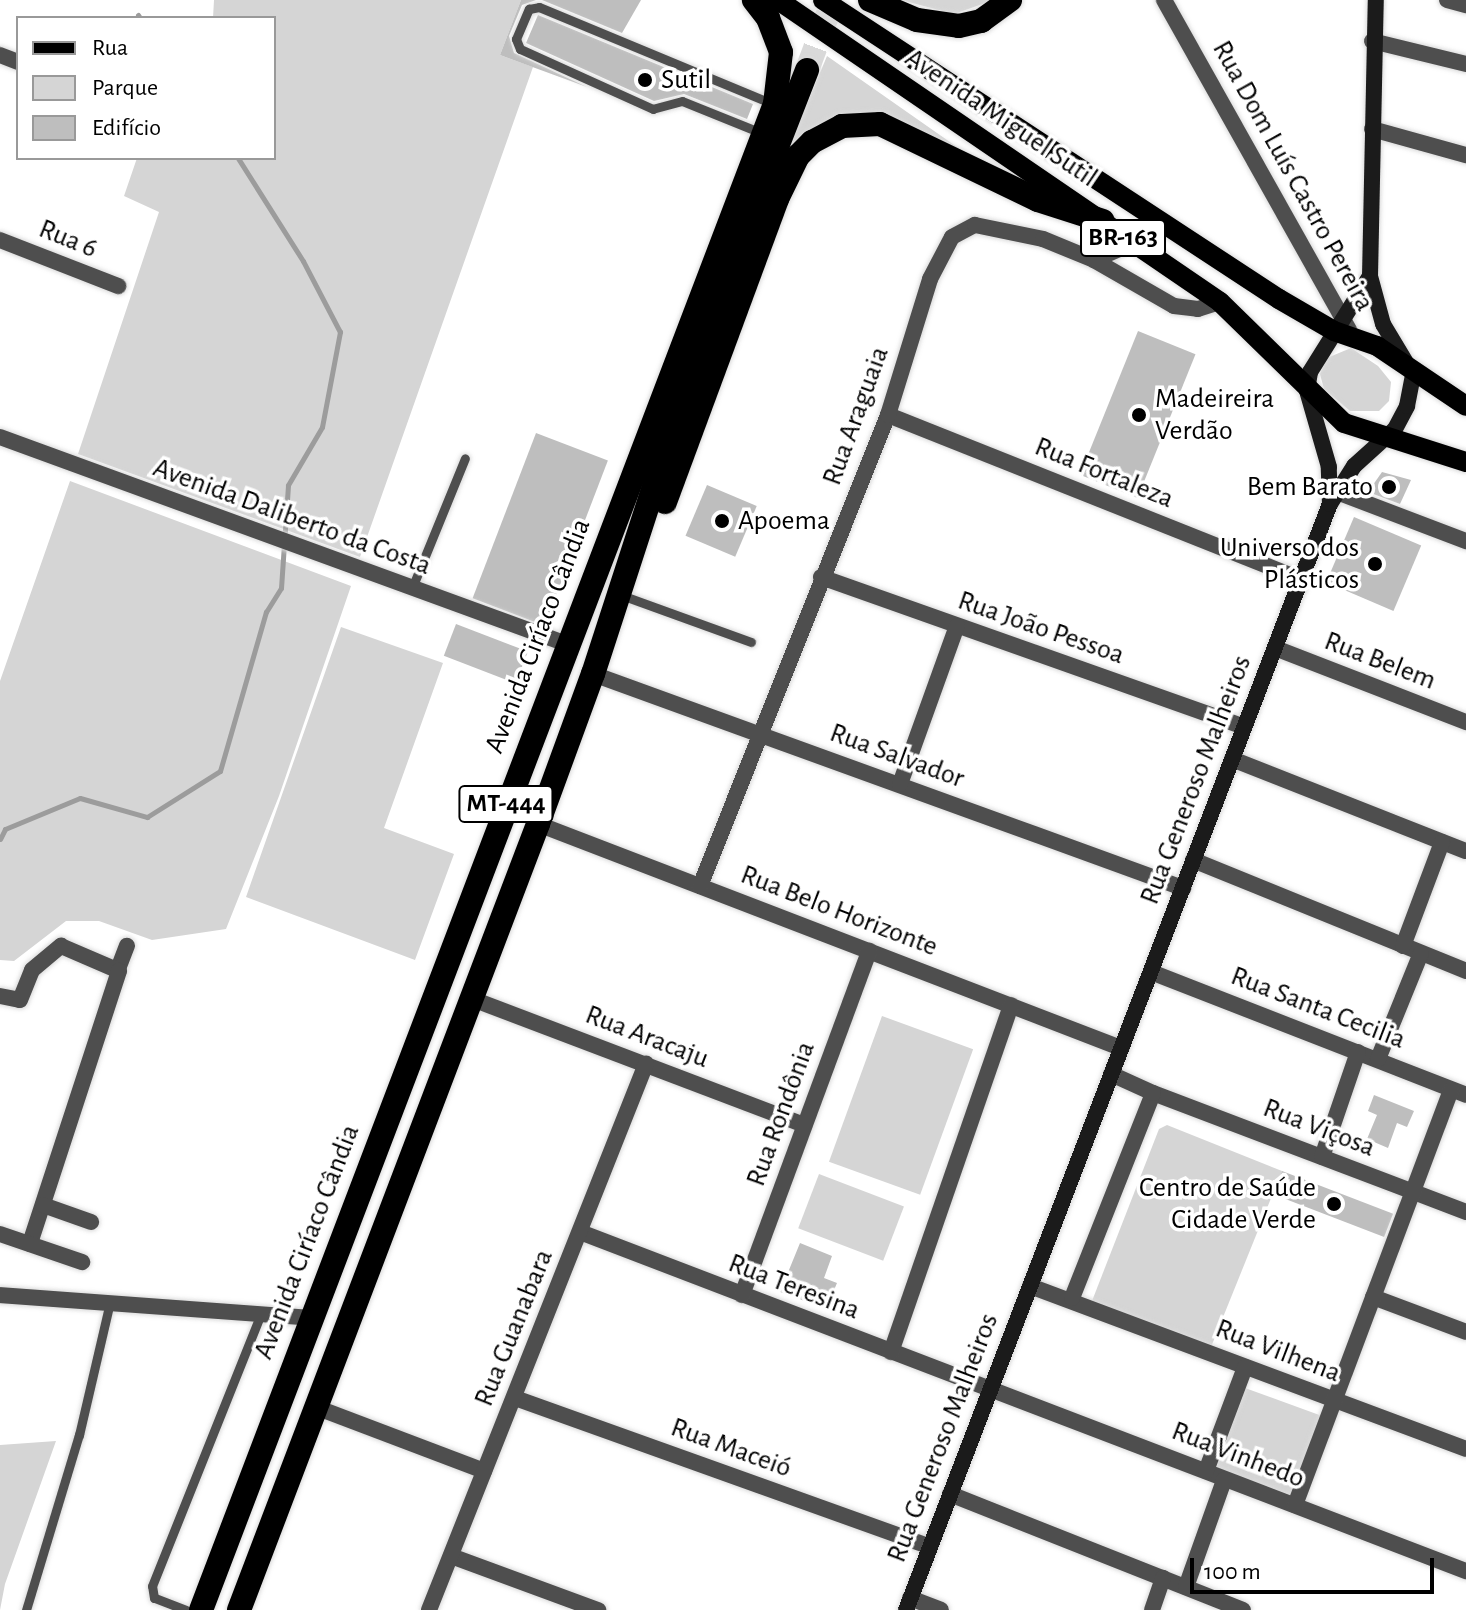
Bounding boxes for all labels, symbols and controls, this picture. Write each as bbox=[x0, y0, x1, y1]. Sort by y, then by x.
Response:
legend bbox=[16, 16, 276, 160]
street label: Rua Dom Luís Castro Pereira bbox=[1205, 35, 1381, 317]
text: Rua bbox=[92, 36, 128, 60]
street label: Avenida Miguel Sutil bbox=[898, 41, 1104, 195]
place label: Sutil bbox=[661, 63, 711, 97]
marker: Sutil bbox=[636, 71, 654, 89]
text: Parque bbox=[92, 76, 158, 100]
text: Edifício bbox=[92, 116, 161, 140]
street label: Rua 6 bbox=[34, 212, 102, 266]
road number: BR-163 bbox=[1079, 216, 1167, 260]
street label: Rua Araguaia bbox=[815, 342, 897, 490]
place label: Madeireira Verdão bbox=[1155, 382, 1274, 448]
marker: Madeireira Verdão bbox=[1130, 406, 1148, 424]
street label: Rua Fortaleza bbox=[1030, 430, 1178, 516]
street label: Avenida Daliberto da Costa bbox=[148, 451, 436, 583]
place label: Bem Barato bbox=[1247, 470, 1373, 504]
marker: Bem Barato bbox=[1380, 478, 1398, 496]
place label: Apoema bbox=[738, 504, 830, 538]
marker: Apoema bbox=[713, 512, 731, 530]
street label: Avenida Ciríaco Cândia bbox=[478, 514, 598, 758]
place label: Universo dos Plásticos bbox=[1220, 531, 1359, 597]
marker: Universo dos Plásticos bbox=[1366, 555, 1384, 573]
street label: Rua João Pessoa bbox=[953, 584, 1129, 672]
street label: Rua Belem bbox=[1320, 624, 1440, 698]
street label: Rua Generoso Malheiros bbox=[1133, 651, 1259, 909]
street label: Rua Salvador bbox=[825, 716, 969, 796]
road number: MT-444 bbox=[458, 782, 554, 826]
street label: Rua Belo Horizonte bbox=[736, 858, 942, 964]
street label: Rua Santa Cecilia bbox=[1226, 959, 1410, 1057]
street label: Rua Aracaju bbox=[581, 998, 713, 1076]
street label: Rua Rondônia bbox=[739, 1037, 823, 1191]
street label: Rua Viçosa bbox=[1258, 1091, 1380, 1165]
street label: Avenida Ciríaco Cândia bbox=[247, 1120, 367, 1364]
place label: Centro de Saúde Cidade Verde bbox=[1139, 1171, 1316, 1237]
marker: Centro de Saúde Cidade Verde bbox=[1323, 1193, 1345, 1215]
street label: Rua Guanabara bbox=[467, 1245, 561, 1411]
street label: Rua Teresina bbox=[724, 1247, 864, 1327]
street label: Rua Generoso Malheiros bbox=[880, 1309, 1006, 1567]
street label: Rua Vilhena bbox=[1211, 1312, 1345, 1390]
street label: Rua Maceió bbox=[666, 1411, 796, 1485]
street label: Rua Vinhedo bbox=[1167, 1414, 1309, 1496]
scale bar bbox=[1194, 1542, 1438, 1592]
text: 100 m bbox=[1204, 1560, 1261, 1584]

